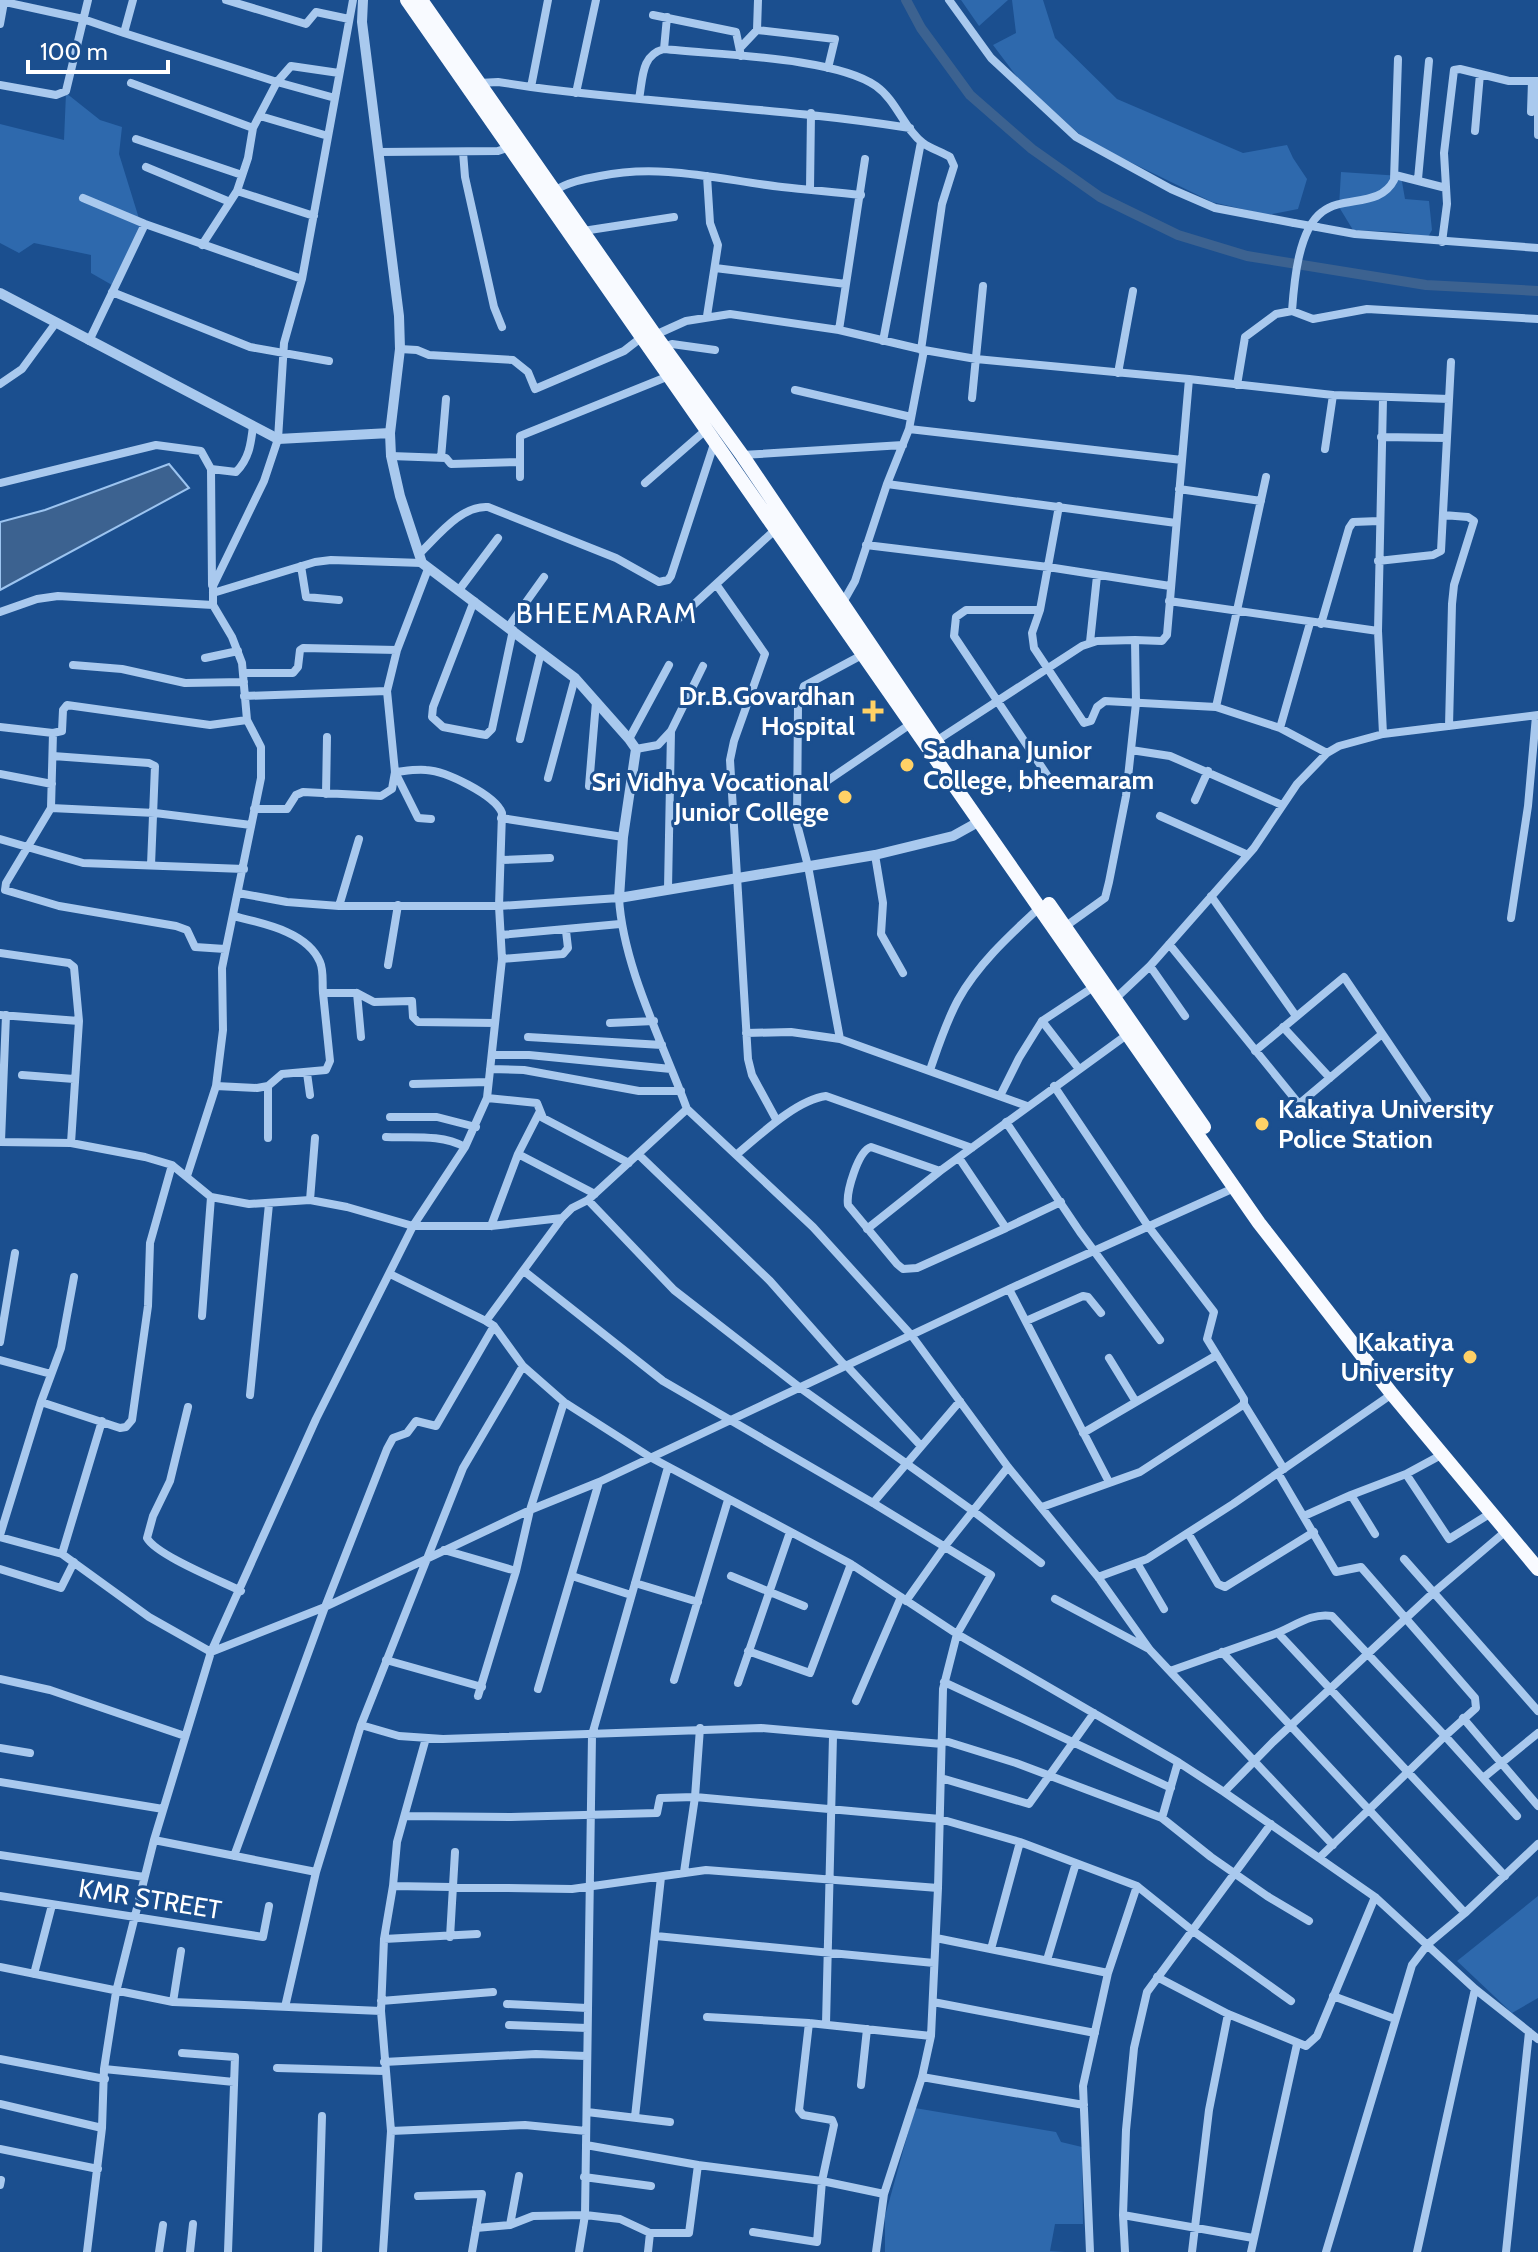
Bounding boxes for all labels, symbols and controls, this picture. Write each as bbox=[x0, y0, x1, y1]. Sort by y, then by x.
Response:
scale bar bbox=[28, 24, 168, 74]
text: 100 m bbox=[40, 37, 108, 66]
district label: BHEEMARAM bbox=[516, 596, 698, 630]
place label: Dr.B.Govardhan Hospital bbox=[679, 680, 855, 742]
marker: Dr.B.Govardhan Hospital bbox=[862, 700, 884, 722]
place label: Sadhana Junior College, bheemaram bbox=[923, 734, 1154, 796]
marker: Sadhana Junior College, bheemaram bbox=[898, 756, 916, 774]
place label: Sri Vidhya Vocational Junior College bbox=[592, 766, 829, 828]
marker: Sri Vidhya Vocational Junior College bbox=[836, 788, 854, 806]
place label: Kakatiya University Police Station bbox=[1278, 1093, 1494, 1155]
marker: Kakatiya University Police Station bbox=[1253, 1115, 1271, 1133]
place label: Kakatiya University bbox=[1340, 1326, 1454, 1388]
marker: Kakatiya University bbox=[1461, 1348, 1479, 1366]
street label: KMR STREET bbox=[76, 1872, 224, 1926]

